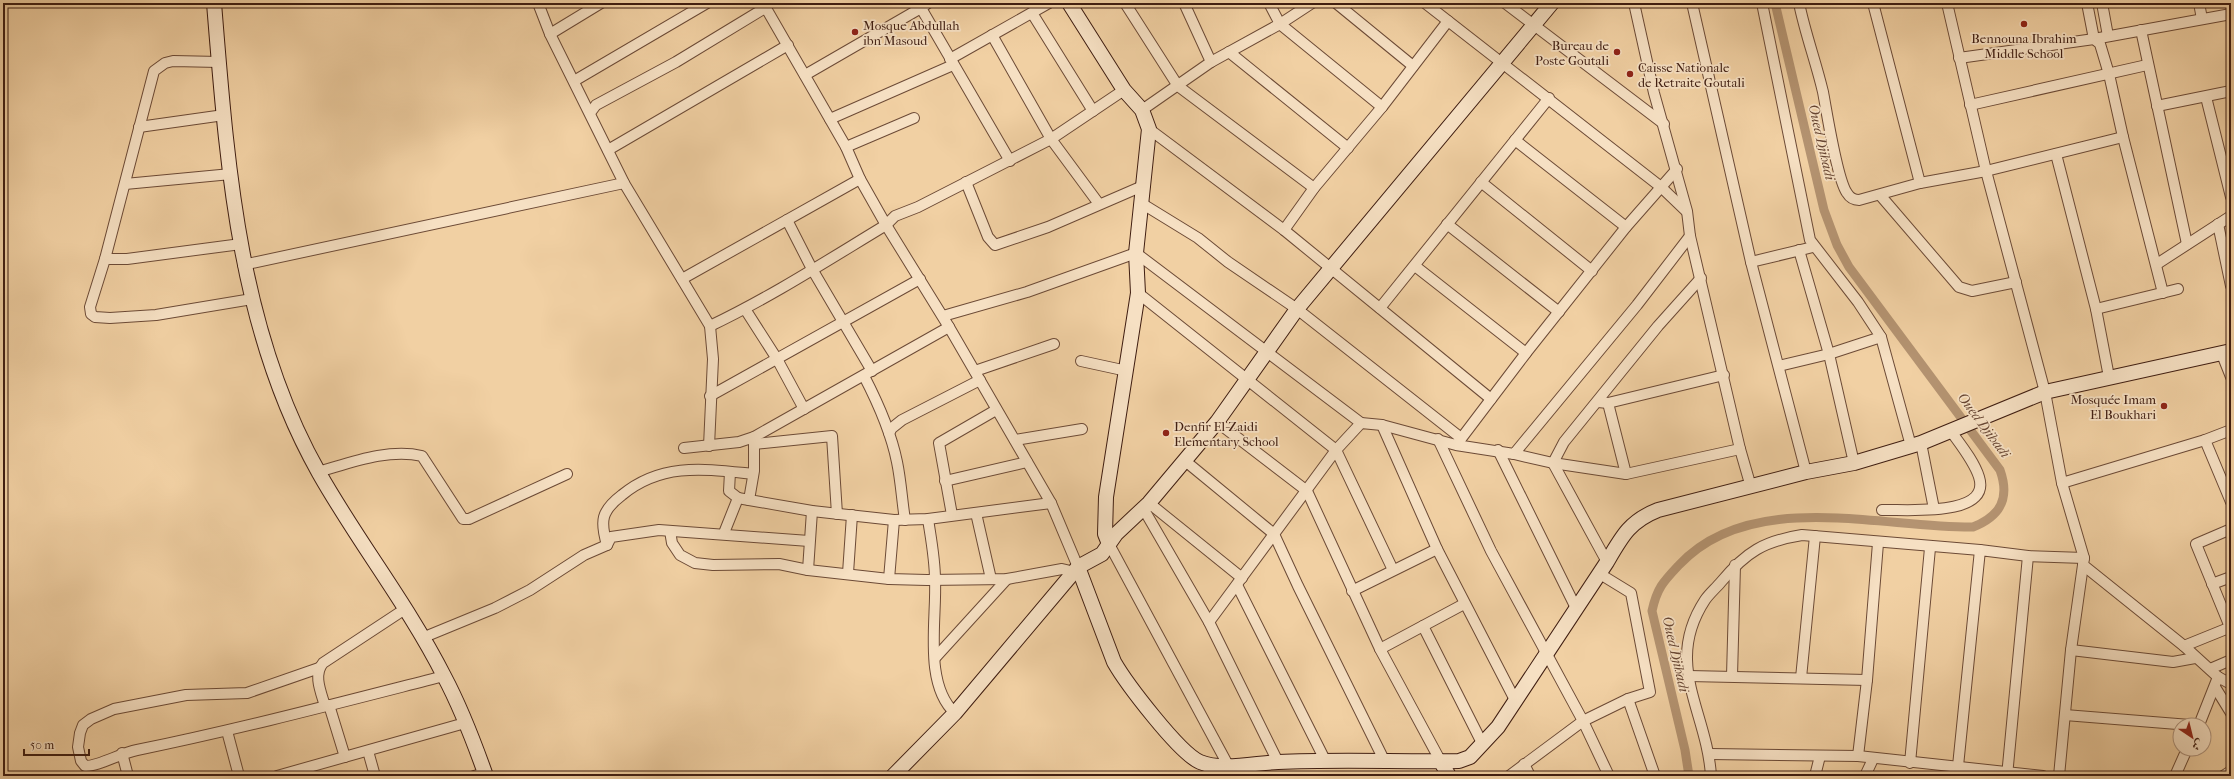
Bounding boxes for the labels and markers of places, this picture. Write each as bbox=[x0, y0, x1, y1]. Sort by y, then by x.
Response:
place label: Mosque Abdullah ibn Masoud bbox=[863, 18, 960, 48]
marker: Bennouna Ibrahim Middle School bbox=[2019, 19, 2029, 29]
marker: Mosque Abdullah ibn Masoud bbox=[850, 27, 860, 37]
place label: Bennouna Ibrahim Middle School bbox=[1971, 31, 2077, 61]
place label: Bureau de Poste Goutali bbox=[1535, 38, 1610, 68]
marker: Bureau de Poste Goutali bbox=[1612, 47, 1622, 57]
place label: Caisse Nationale de Retraite Goutali bbox=[1638, 60, 1745, 90]
marker: Caisse Nationale de Retraite Goutali bbox=[1625, 69, 1635, 79]
place label: Mosquée Imam El Boukhari bbox=[2070, 392, 2156, 422]
marker: Mosquée Imam El Boukhari bbox=[2159, 401, 2169, 411]
place label: Denfir El-Zaidi Elementary School bbox=[1174, 419, 1279, 449]
marker: Denfir El-Zaidi Elementary School bbox=[1161, 428, 1171, 438]

